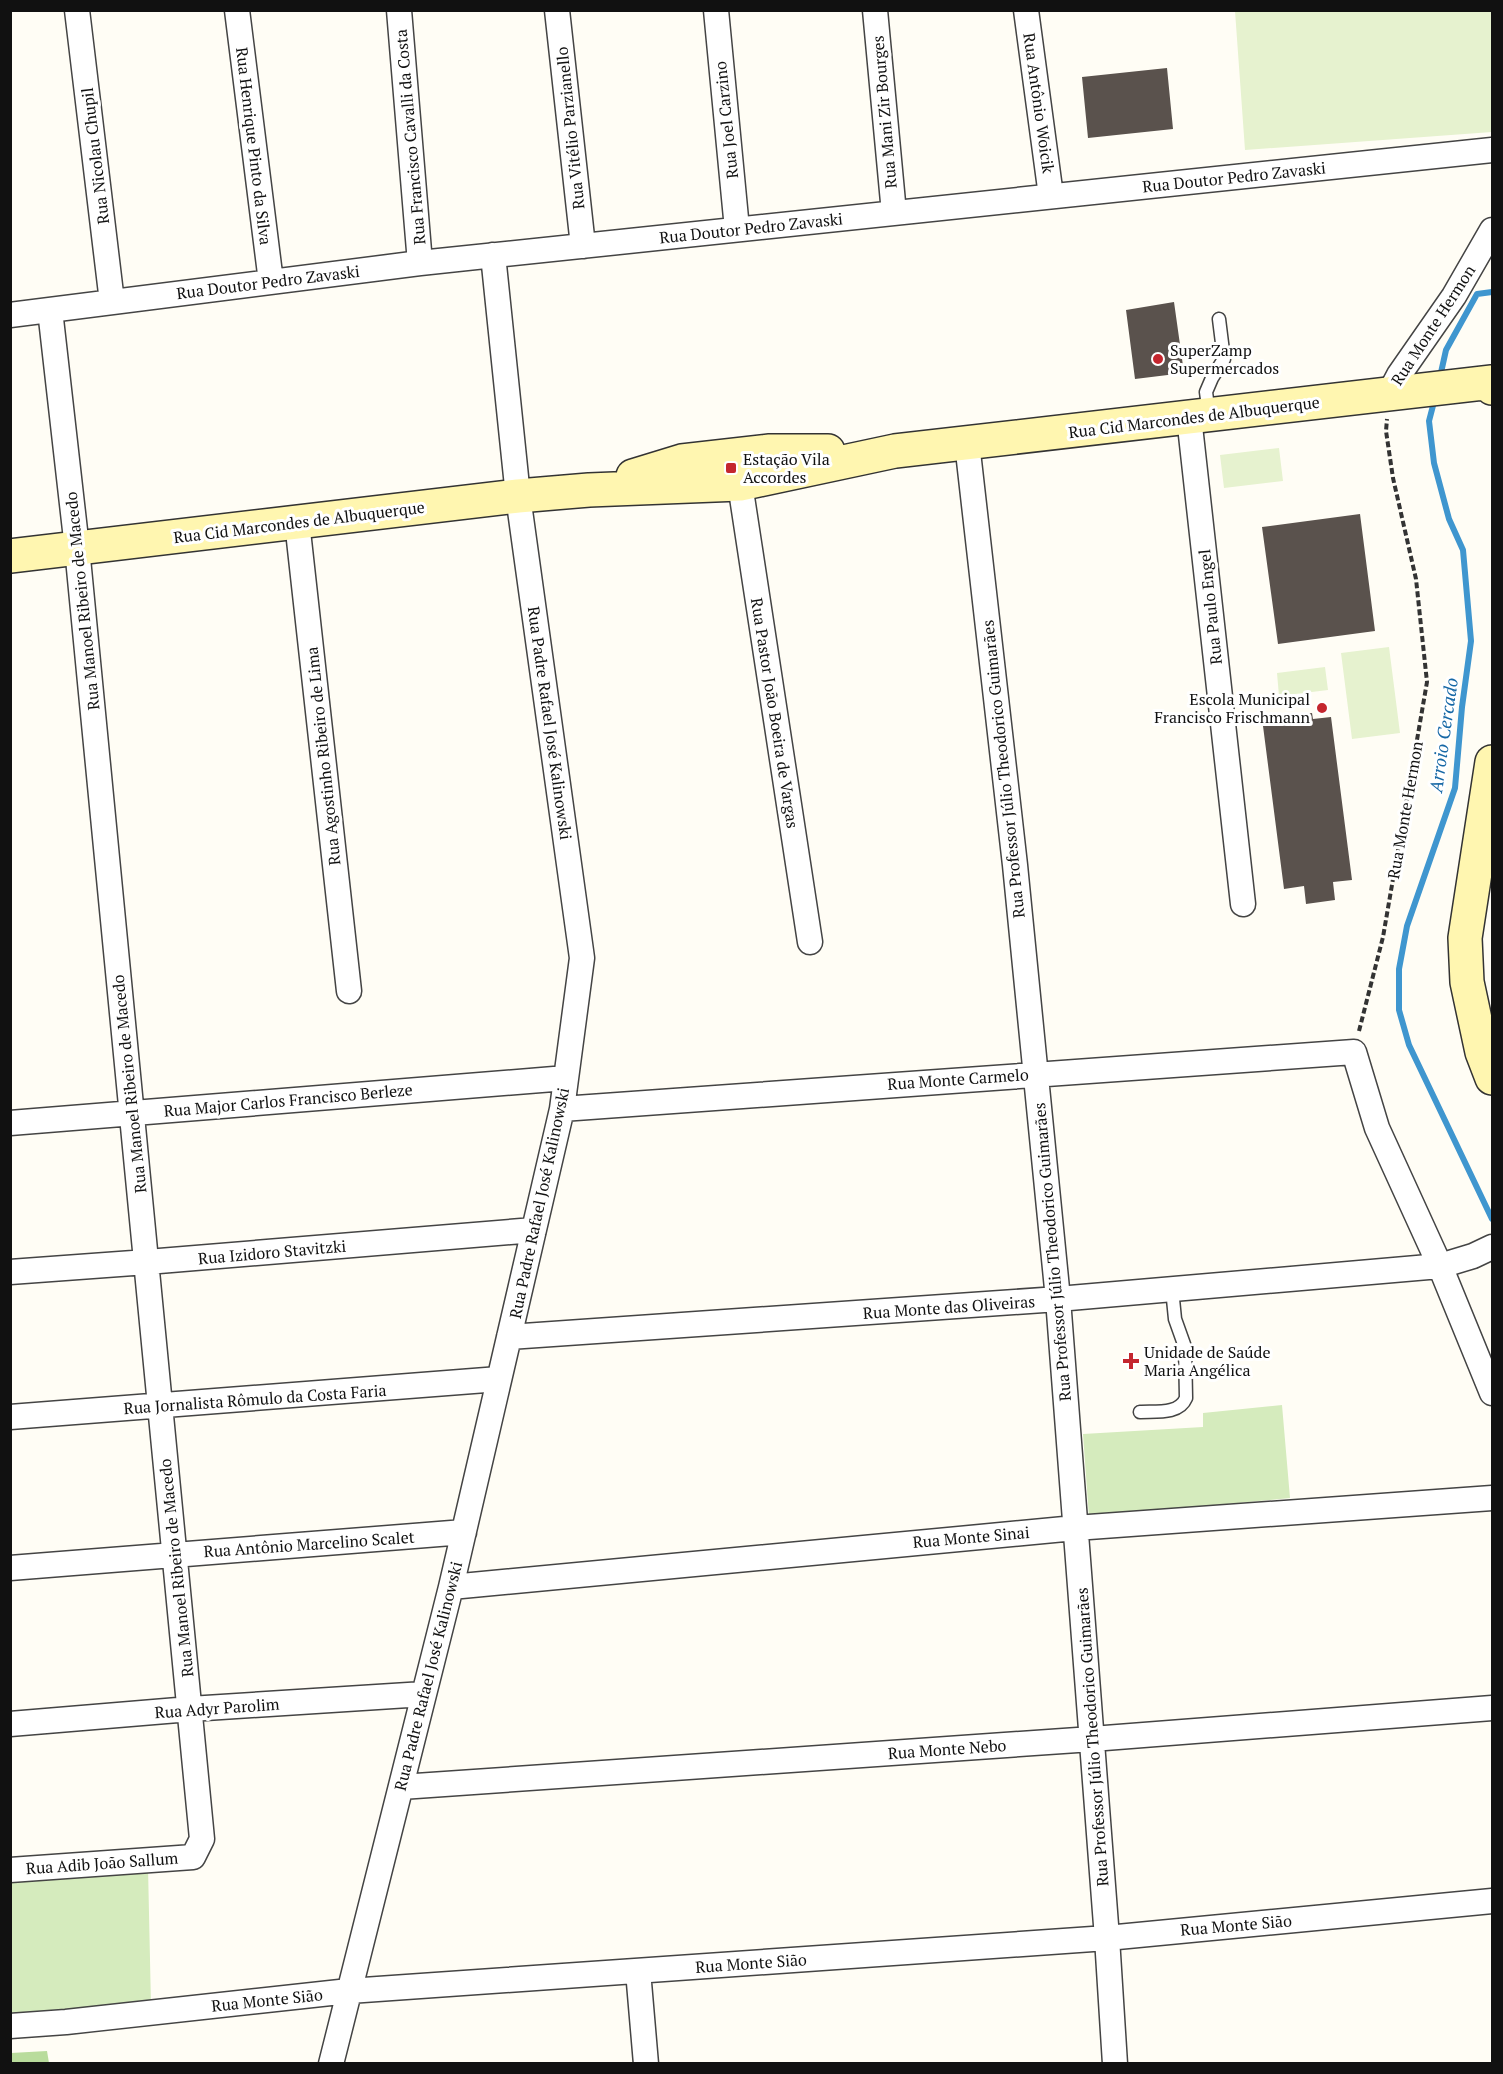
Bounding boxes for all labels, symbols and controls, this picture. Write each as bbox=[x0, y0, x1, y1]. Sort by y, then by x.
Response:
street label: Rua Francisco Cavalli da Costa bbox=[390, 28, 430, 246]
street label: Rua Antônio Woicik bbox=[1018, 31, 1060, 175]
street label: Rua Mani Zir Bourges bbox=[866, 35, 902, 189]
street label: Rua Vitélio Parzianello bbox=[551, 45, 589, 210]
street label: Rua Henrique Pinto da Silva bbox=[231, 46, 277, 246]
street label: Rua Joel Carzino bbox=[709, 60, 743, 180]
street label: Rua Nicolau Chupil bbox=[76, 86, 114, 226]
street label: Rua Doutor Pedro Zavaski bbox=[1141, 156, 1327, 198]
street label: Rua Doutor Pedro Zavaski bbox=[658, 207, 844, 249]
street label: Rua Doutor Pedro Zavaski bbox=[175, 260, 361, 304]
street label: Rua Monte Hermon bbox=[1386, 260, 1480, 389]
place label: SuperZamp Supermercados bbox=[1170, 339, 1279, 379]
marker: SuperZamp Supermercados bbox=[1151, 352, 1165, 366]
street label: Rua Cid Marcondes de Albuquerque bbox=[1067, 391, 1321, 443]
place label: Estação Vila Accordes bbox=[743, 448, 830, 488]
marker: Estação Vila Accordes bbox=[724, 461, 738, 475]
street label: Rua Manoel Ribeiro de Macedo bbox=[60, 491, 104, 711]
street label: Rua Cid Marcondes de Albuquerque bbox=[172, 496, 426, 548]
street label: Rua Paulo Engel bbox=[1193, 548, 1227, 666]
street label: Rua Pastor João Boeira de Vargas bbox=[746, 596, 804, 830]
street label: Rua Padre Rafael José Kalinowski bbox=[523, 605, 577, 841]
street label: Rua Professor Júlio Theodorico Guimarães bbox=[976, 619, 1030, 919]
street label: Rua Agostinho Ribeiro de Lima bbox=[301, 646, 345, 866]
water label: Arroio Cercado bbox=[1423, 676, 1463, 795]
place label: Escola Municipal Francisco Frischmann bbox=[1154, 688, 1310, 728]
marker: Escola Municipal Francisco Frischmann bbox=[1315, 701, 1329, 715]
street label: Rua Monte Hermon bbox=[1382, 739, 1428, 881]
street label: Rua Manoel Ribeiro de Macedo bbox=[107, 974, 151, 1194]
street label: Rua Monte Carmelo bbox=[887, 1063, 1029, 1095]
street label: Rua Major Carlos Francisco Berleze bbox=[163, 1078, 413, 1122]
street label: Rua Padre Rafael José Kalinowski bbox=[504, 1085, 574, 1320]
street label: Rua Professor Júlio Theodorico Guimarães bbox=[1028, 1102, 1076, 1402]
street label: Rua Izidoro Stavitzki bbox=[197, 1235, 347, 1269]
street label: Rua Monte das Oliveiras bbox=[862, 1290, 1036, 1324]
place label: Unidade de Saúde Maria Angélica bbox=[1144, 1341, 1270, 1381]
marker: Unidade de Saúde Maria Angélica bbox=[1122, 1352, 1140, 1370]
street label: Rua Jornalista Rômulo da Costa Faria bbox=[123, 1379, 387, 1419]
street label: Rua Manoel Ribeiro de Macedo bbox=[154, 1458, 198, 1678]
street label: Rua Monte Sinai bbox=[912, 1521, 1031, 1553]
street label: Rua Antônio Marcelino Scalet bbox=[203, 1526, 415, 1562]
street label: Rua Padre Rafael José Kalinowski bbox=[389, 1559, 467, 1793]
street label: Rua Professor Júlio Theodorico Guimarães bbox=[1071, 1587, 1113, 1887]
street label: Rua Adyr Parolim bbox=[154, 1693, 280, 1723]
street label: Rua Monte Nebo bbox=[887, 1734, 1007, 1764]
street label: Rua Adib João Sallum bbox=[25, 1847, 179, 1879]
street label: Rua Monte Sião bbox=[1179, 1909, 1293, 1941]
street label: Rua Monte Sião bbox=[694, 1948, 808, 1978]
street label: Rua Monte Sião bbox=[210, 1983, 324, 2017]

